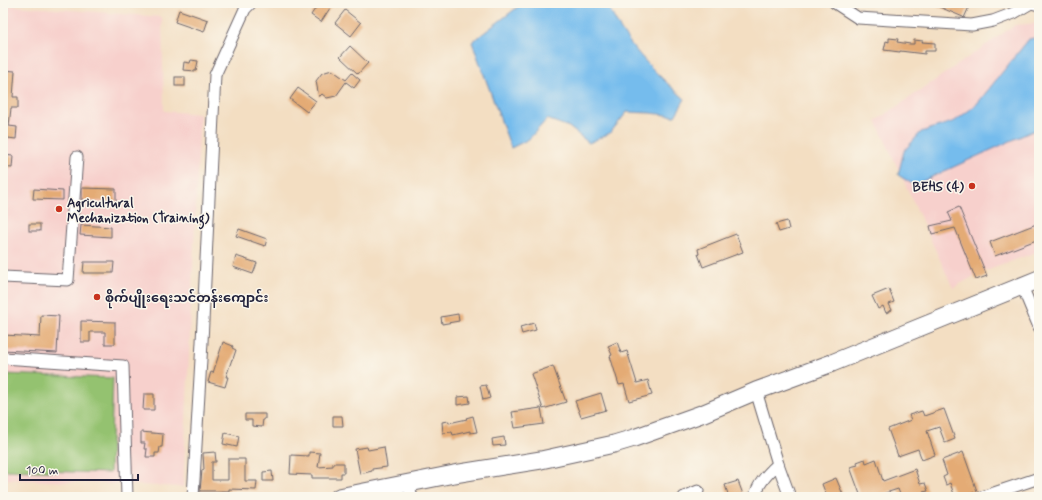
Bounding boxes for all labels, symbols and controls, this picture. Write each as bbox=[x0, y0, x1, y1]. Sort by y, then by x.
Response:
place label: BEHS (4) bbox=[912, 179, 964, 196]
marker: BEHS (4) bbox=[967, 181, 977, 191]
place label: Agricultural Mechanization (Training) bbox=[67, 195, 210, 230]
marker: Agricultural Mechanization (Training) bbox=[54, 204, 64, 214]
place label: စိုက်ပျိုးရေးသင်တန်းကျောင်း bbox=[105, 288, 269, 309]
marker: စိုက်ပျိုးရေးသင်တန်းကျောင်း bbox=[92, 292, 102, 302]
scale bar bbox=[20, 456, 138, 482]
text: 100 m bbox=[26, 463, 58, 479]

